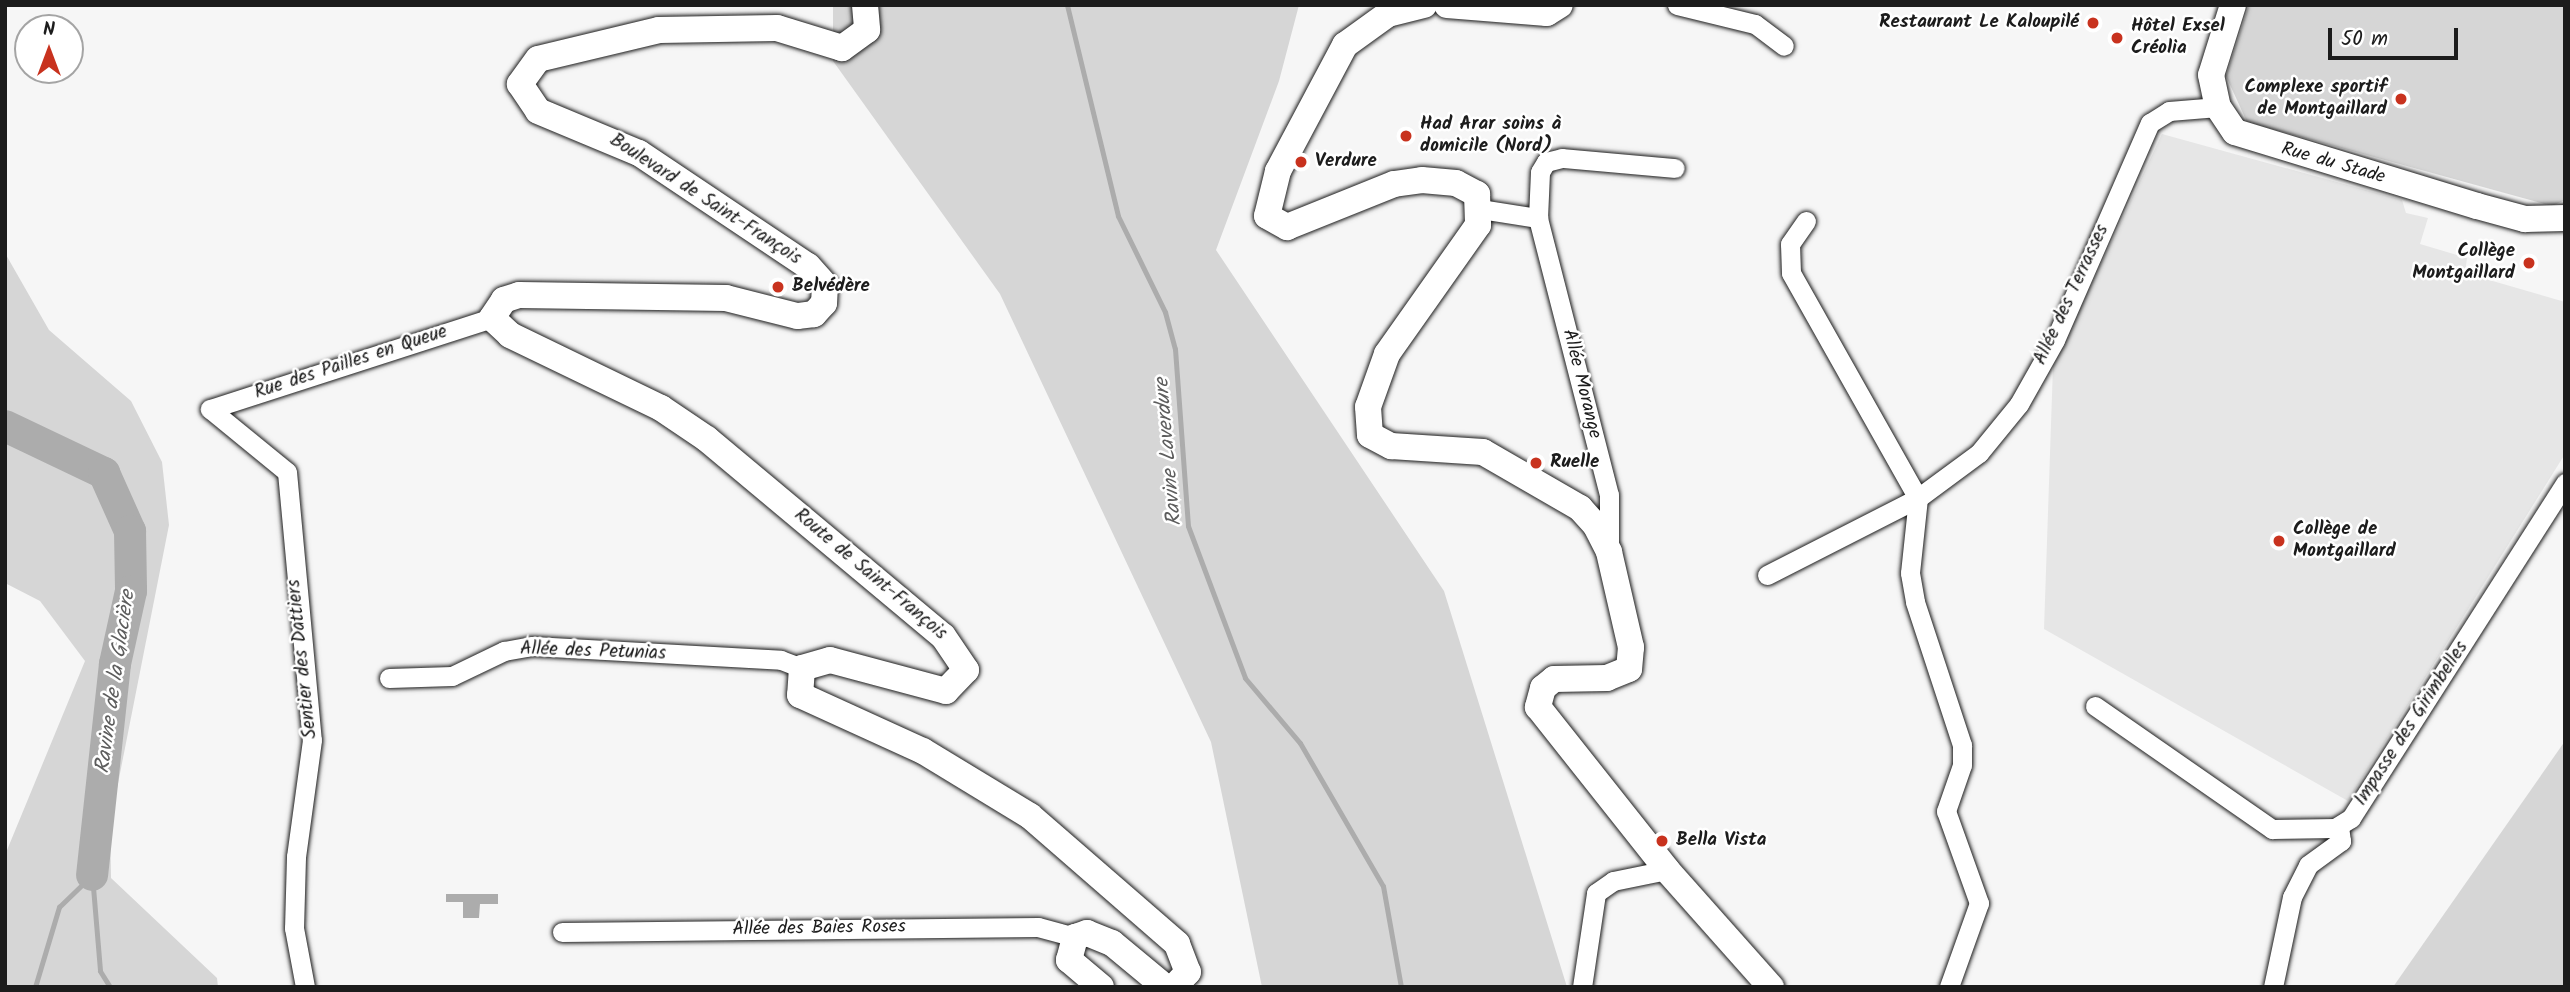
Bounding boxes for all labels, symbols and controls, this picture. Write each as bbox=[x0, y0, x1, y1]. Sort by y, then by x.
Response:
place label: Restaurant Le Kaloupilé bbox=[1879, 12, 2079, 34]
north arrow bbox=[14, 14, 84, 84]
scale bar bbox=[2332, 14, 2462, 58]
text: N bbox=[43, 15, 55, 45]
marker: Restaurant Le Kaloupilé bbox=[2085, 15, 2101, 31]
place label: Hôtel Exsel Créolia bbox=[2131, 16, 2225, 60]
text: 50 m bbox=[2341, 23, 2388, 56]
marker: Hôtel Exsel Créolia bbox=[2109, 30, 2125, 46]
place label: Complexe sportif de Montgaillard bbox=[2245, 77, 2387, 121]
marker: Complexe sportif de Montgaillard bbox=[2393, 91, 2409, 107]
place label: Had Arar soins à domicile (Nord) bbox=[1420, 114, 1561, 158]
marker: Had Arar soins à domicile (Nord) bbox=[1398, 128, 1414, 144]
street label: Boulevard de Saint-François bbox=[605, 130, 805, 270]
street label: Rue du Stade bbox=[2278, 138, 2388, 190]
place label: Verdure bbox=[1315, 151, 1377, 173]
marker: Verdure bbox=[1293, 154, 1309, 170]
street label: Allée des Terrasses bbox=[2030, 221, 2114, 369]
place label: Collège Montgaillard bbox=[2412, 241, 2515, 285]
marker: Collège Montgaillard bbox=[2521, 255, 2537, 271]
place label: Belvédère bbox=[792, 276, 870, 298]
marker: Belvédère bbox=[770, 279, 786, 295]
street label: Rue des Pailles en Queue bbox=[252, 321, 450, 405]
street label: Allée Morange bbox=[1556, 327, 1606, 441]
water label: Ravine Laverdure bbox=[1150, 377, 1188, 527]
place label: Ruelle bbox=[1550, 452, 1599, 474]
marker: Ruelle bbox=[1528, 455, 1544, 471]
street label: Route de Saint-François bbox=[789, 504, 951, 646]
place label: Collège de Montgaillard bbox=[2293, 519, 2396, 563]
marker: Collège de Montgaillard bbox=[2271, 533, 2287, 549]
street label: Sentier des Dattiers bbox=[283, 578, 323, 740]
water label: Ravine de la Glacière bbox=[91, 589, 141, 775]
street label: Impasse des Girimbelles bbox=[2350, 637, 2474, 811]
street label: Allée des Petunias bbox=[520, 638, 666, 666]
place label: Bella Vista bbox=[1676, 830, 1766, 852]
marker: Bella Vista bbox=[1654, 833, 1670, 849]
street label: Allée des Baies Roses bbox=[732, 916, 906, 942]

